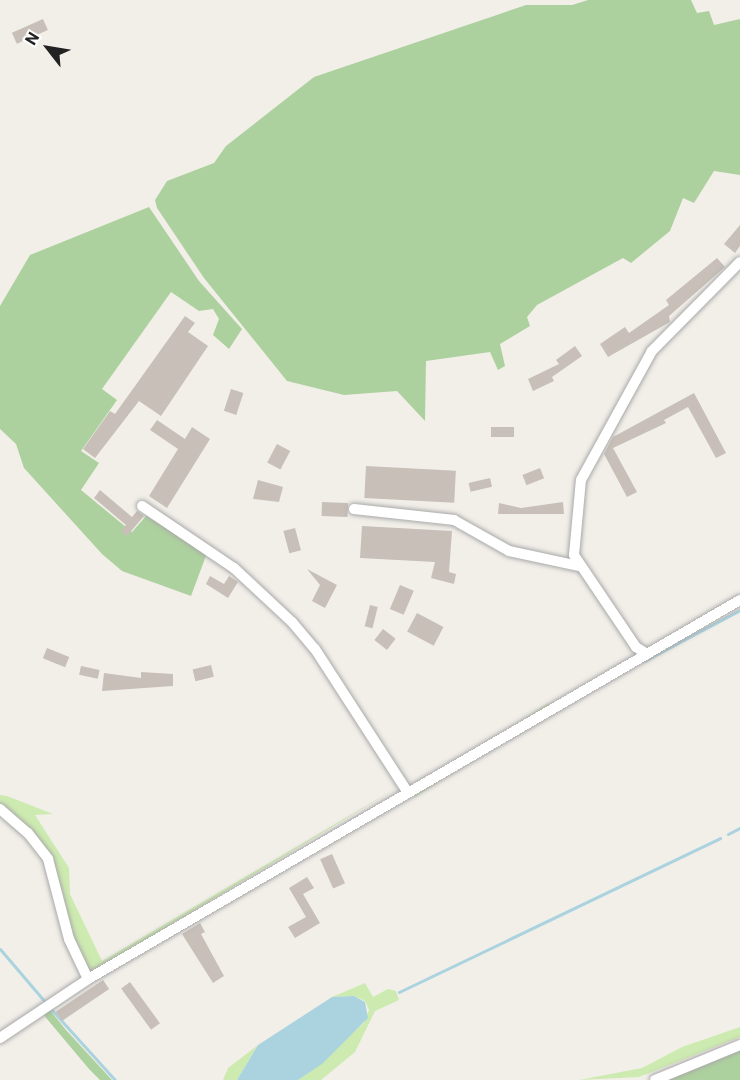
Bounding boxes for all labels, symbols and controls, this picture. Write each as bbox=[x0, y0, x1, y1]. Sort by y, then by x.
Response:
north arrow bbox=[18, 18, 78, 78]
text: N bbox=[21, 29, 43, 48]

